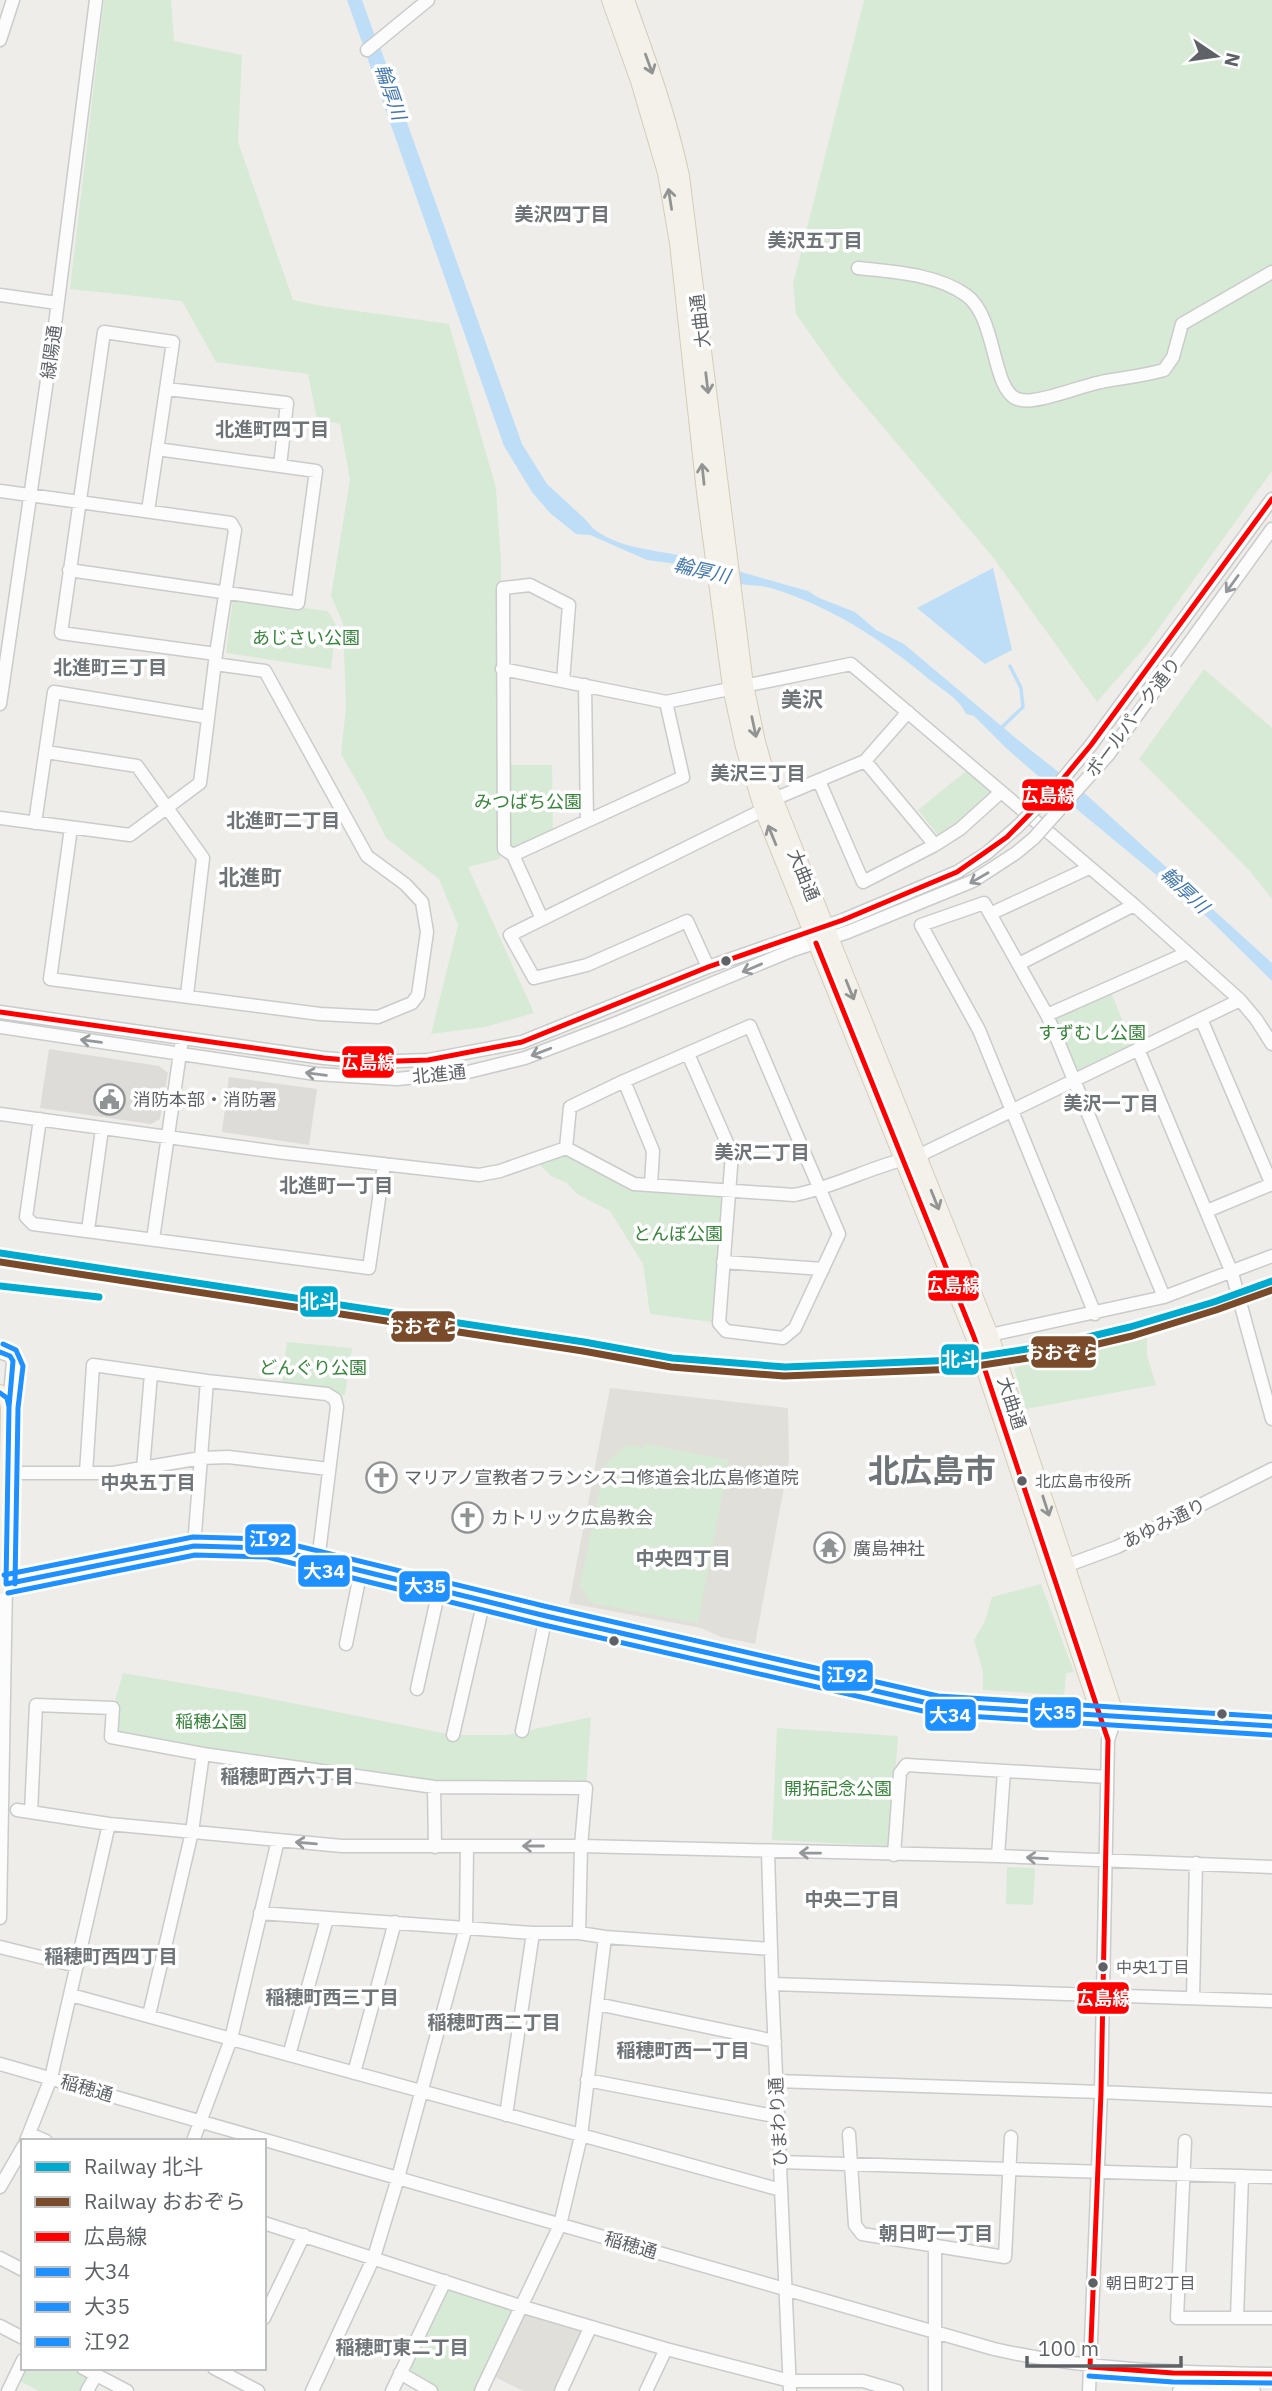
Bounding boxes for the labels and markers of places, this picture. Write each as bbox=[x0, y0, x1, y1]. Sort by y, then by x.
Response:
unlabelled marker bbox=[719, 954, 733, 968]
public building icon: 消防本部・消防署 bbox=[93, 1082, 127, 1116]
place label: 消防本部・消防署 bbox=[133, 1088, 277, 1111]
church icon: マリアノ宣教者フランシスコ修道会北広島修道院 bbox=[364, 1460, 398, 1494]
place label: マリアノ宣教者フランシスコ修道会北広島修道院 bbox=[404, 1466, 798, 1489]
place label: 北広島市役所 bbox=[1035, 1471, 1131, 1491]
marker: 北広島市役所 bbox=[1015, 1474, 1029, 1488]
church icon: カトリック広島教会 bbox=[451, 1500, 485, 1534]
place label: カトリック広島教会 bbox=[491, 1506, 653, 1529]
temple icon: 廣島神社 bbox=[813, 1531, 847, 1565]
place label: 廣島神社 bbox=[853, 1537, 925, 1560]
unlabelled marker bbox=[607, 1634, 621, 1648]
unlabelled marker bbox=[1215, 1707, 1229, 1721]
place label: 中央1丁目 bbox=[1116, 1957, 1190, 1977]
marker: 中央1丁目 bbox=[1096, 1960, 1110, 1974]
place label: 朝日町2丁目 bbox=[1106, 2273, 1196, 2293]
marker: 朝日町2丁目 bbox=[1086, 2276, 1100, 2290]

